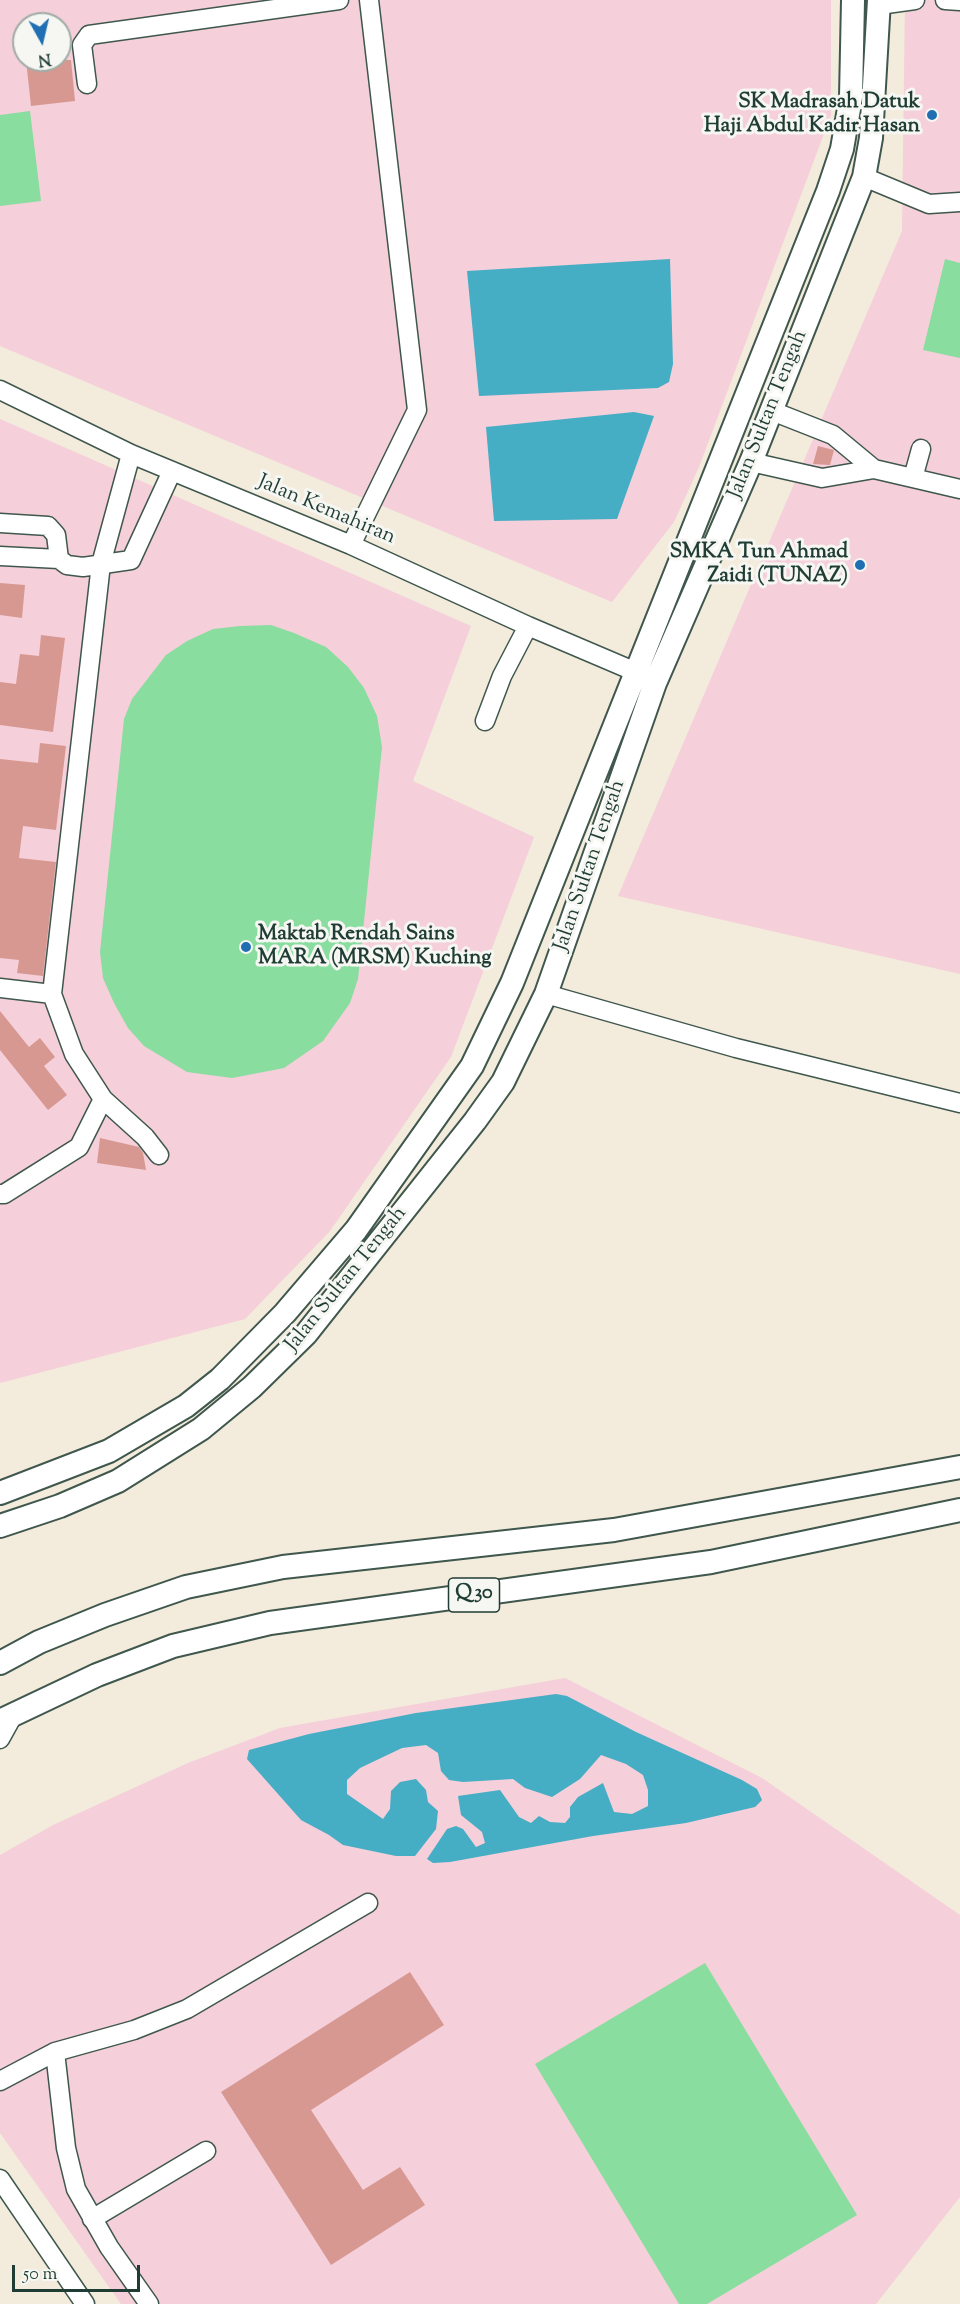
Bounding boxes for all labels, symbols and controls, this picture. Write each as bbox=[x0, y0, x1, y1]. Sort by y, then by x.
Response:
north arrow bbox=[12, 12, 72, 72]
text: N bbox=[36, 46, 52, 71]
place label: SK Madrasah Datuk Haji Abdul Kadir Hasan bbox=[704, 90, 920, 140]
marker: SK Madrasah Datuk Haji Abdul Kadir Hasan bbox=[925, 108, 939, 122]
street label: Jalan Sultan Tengah bbox=[724, 327, 814, 503]
street label: Jalan Kemahiran bbox=[253, 471, 399, 551]
place label: SMKA Tun Ahmad Zaidi (TUNAZ) bbox=[670, 540, 848, 590]
marker: SMKA Tun Ahmad Zaidi (TUNAZ) bbox=[853, 558, 867, 572]
street label: Jalan Sultan Tengah bbox=[550, 777, 632, 955]
place label: Maktab Rendah Sains MARA (MRSM) Kuching bbox=[258, 922, 491, 972]
marker: Maktab Rendah Sains MARA (MRSM) Kuching bbox=[239, 940, 253, 954]
street label: Jalan Sultan Tengah bbox=[281, 1202, 413, 1358]
road number: Q30 bbox=[448, 1578, 500, 1612]
scale bar bbox=[15, 2253, 142, 2291]
text: 50 m bbox=[23, 2262, 57, 2288]

